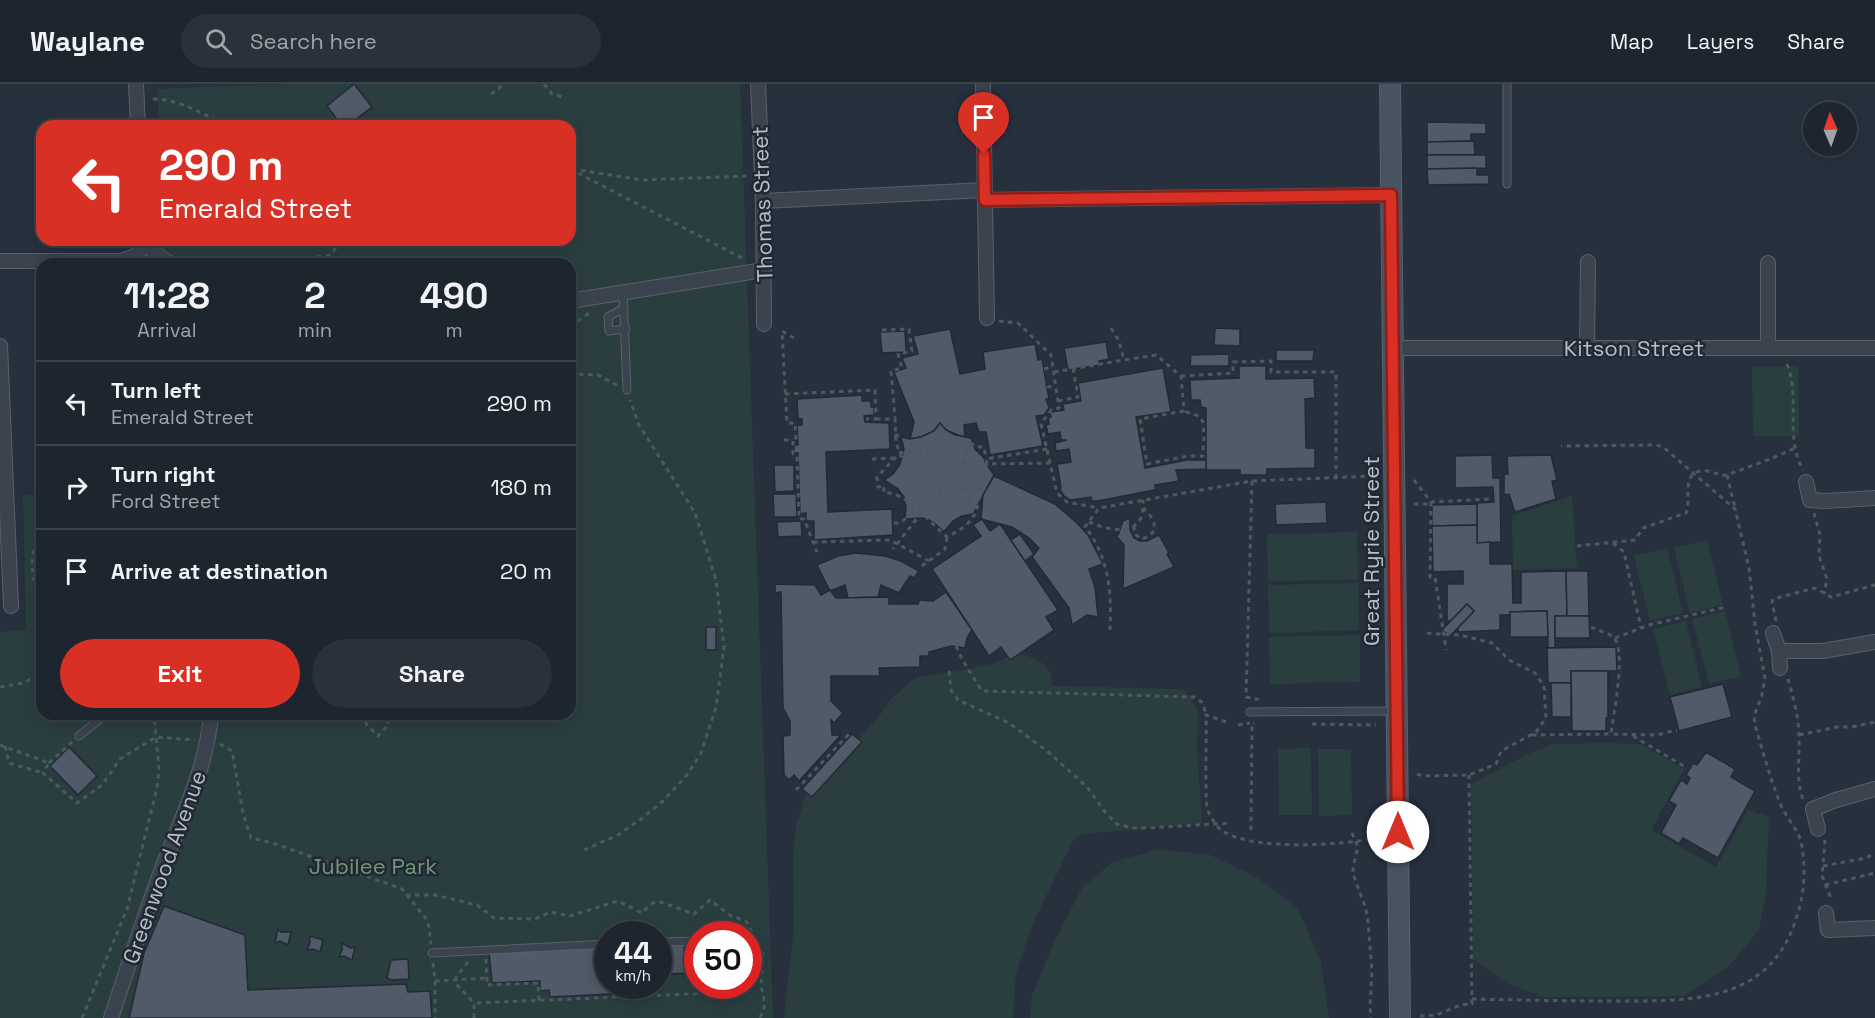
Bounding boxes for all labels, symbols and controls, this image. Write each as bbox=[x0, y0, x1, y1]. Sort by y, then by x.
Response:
search box bbox=[181, 14, 601, 68]
text: Waylane bbox=[30, 23, 145, 59]
icon: search bbox=[202, 25, 235, 58]
text: Search here bbox=[250, 27, 377, 55]
text: Map bbox=[1610, 28, 1654, 55]
text: Layers bbox=[1687, 28, 1754, 55]
text: Share bbox=[1787, 28, 1845, 55]
pin bbox=[958, 92, 1009, 154]
icon: arrive bbox=[967, 101, 1000, 134]
north arrow bbox=[1803, 102, 1857, 156]
map controls bbox=[1803, 102, 1857, 156]
street label: Thomas Street bbox=[745, 126, 779, 282]
text: 290 m bbox=[159, 139, 284, 192]
icon: left bbox=[60, 144, 138, 222]
text: Emerald Street bbox=[159, 191, 352, 226]
text: 11:28 bbox=[124, 273, 210, 319]
text: 2 bbox=[304, 273, 326, 319]
text: 490 bbox=[420, 273, 488, 319]
text: Arrival bbox=[137, 317, 197, 343]
text: min bbox=[298, 317, 332, 343]
text: m bbox=[445, 317, 463, 343]
street label: Kitson Street bbox=[1564, 334, 1704, 362]
text: Turn left bbox=[111, 376, 201, 404]
icon: left bbox=[60, 387, 93, 420]
text: 290 m bbox=[487, 389, 552, 417]
text: Emerald Street bbox=[111, 404, 254, 430]
street label: Great Ryrie Street bbox=[1357, 456, 1385, 646]
text: Turn right bbox=[111, 460, 216, 488]
icon: right bbox=[60, 471, 93, 504]
text: 180 m bbox=[490, 473, 552, 501]
text: Ford Street bbox=[111, 488, 220, 514]
icon: arrive bbox=[60, 555, 93, 588]
text: Arrive at destination bbox=[111, 557, 328, 585]
text: 20 m bbox=[500, 557, 552, 585]
button: Exit bbox=[60, 639, 300, 708]
button: Share bbox=[312, 639, 552, 708]
street label: Greenwood Avenue bbox=[116, 767, 212, 967]
position arrow bbox=[1366, 800, 1430, 864]
park label: Jubilee Park bbox=[309, 852, 437, 880]
speed limit sign: 50 bbox=[684, 921, 762, 999]
text: 44 bbox=[614, 933, 652, 972]
text: km/h bbox=[615, 966, 651, 985]

